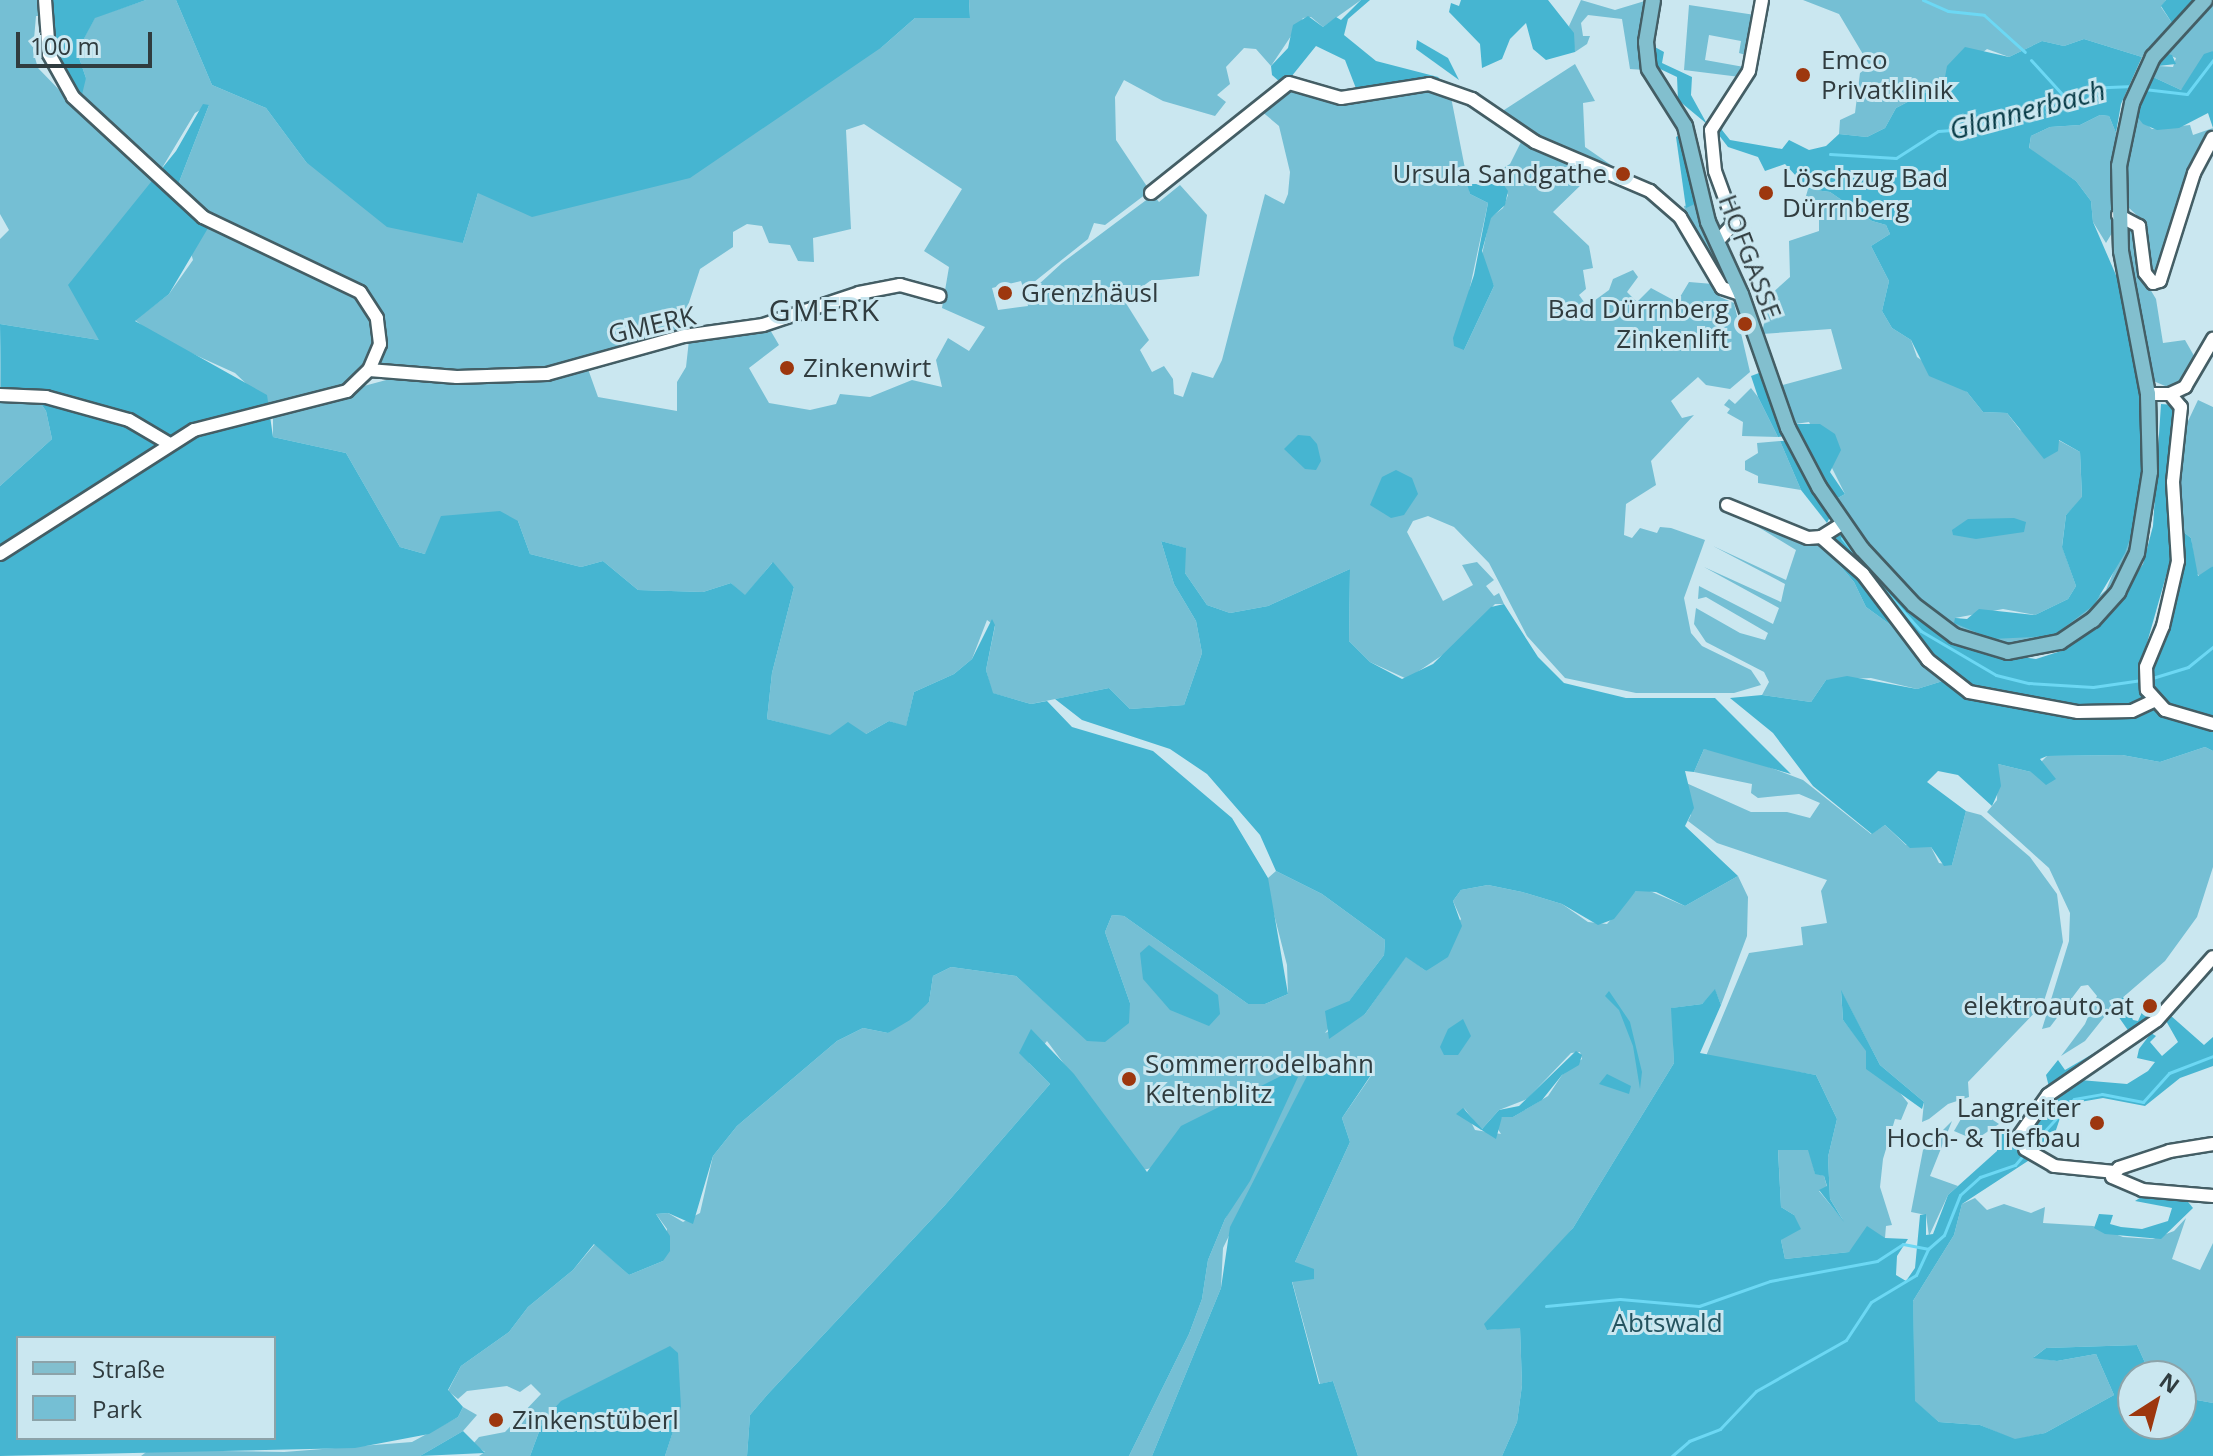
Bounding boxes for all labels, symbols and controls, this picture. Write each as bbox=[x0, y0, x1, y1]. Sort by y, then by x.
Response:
scale bar bbox=[20, 16, 156, 66]
text: 100 m bbox=[30, 29, 100, 62]
place label: Emco Privatklinik bbox=[1821, 44, 1953, 106]
marker: Emco Privatklinik bbox=[1792, 64, 1814, 86]
water label: Glannerbach bbox=[1945, 72, 2109, 146]
place label: Ursula Sandgathe bbox=[1392, 158, 1607, 190]
place label: Löschzug Bad Dürrnberg bbox=[1782, 162, 1948, 224]
marker: Ursula Sandgathe bbox=[1614, 165, 1632, 183]
marker: Löschzug Bad Dürrnberg bbox=[1757, 184, 1775, 202]
street label: HOFGASSE bbox=[1712, 190, 1788, 324]
place label: Grenzhäusl bbox=[1021, 277, 1159, 309]
marker: Grenzhäusl bbox=[996, 284, 1014, 302]
district label: GMERK bbox=[769, 292, 881, 328]
place label: Bad Dürrnberg Zinkenlift bbox=[1548, 293, 1729, 354]
street label: GMERK bbox=[605, 300, 699, 350]
marker: Bad Dürrnberg Zinkenlift bbox=[1736, 315, 1754, 333]
place label: Zinkenwirt bbox=[803, 352, 931, 384]
marker: Zinkenwirt bbox=[778, 359, 796, 377]
place label: elektroauto.at bbox=[1963, 990, 2134, 1022]
marker: elektroauto.at bbox=[2141, 997, 2159, 1015]
place label: Sommerrodelbahn Keltenblitz bbox=[1145, 1048, 1374, 1110]
marker: Sommerrodelbahn Keltenblitz bbox=[1120, 1070, 1138, 1088]
place label: Langreiter Hoch- & Tiefbau bbox=[1886, 1092, 2081, 1154]
marker: Langreiter Hoch- & Tiefbau bbox=[2088, 1114, 2106, 1132]
park label: Abtswald bbox=[1611, 1307, 1723, 1339]
legend bbox=[16, 1336, 276, 1440]
text: Straße bbox=[92, 1352, 165, 1385]
north arrow bbox=[2117, 1360, 2197, 1440]
text: N bbox=[2154, 1365, 2186, 1400]
text: Park bbox=[92, 1392, 142, 1425]
place label: Zinkenstüberl bbox=[512, 1404, 679, 1436]
marker: Zinkenstüberl bbox=[487, 1411, 505, 1429]

